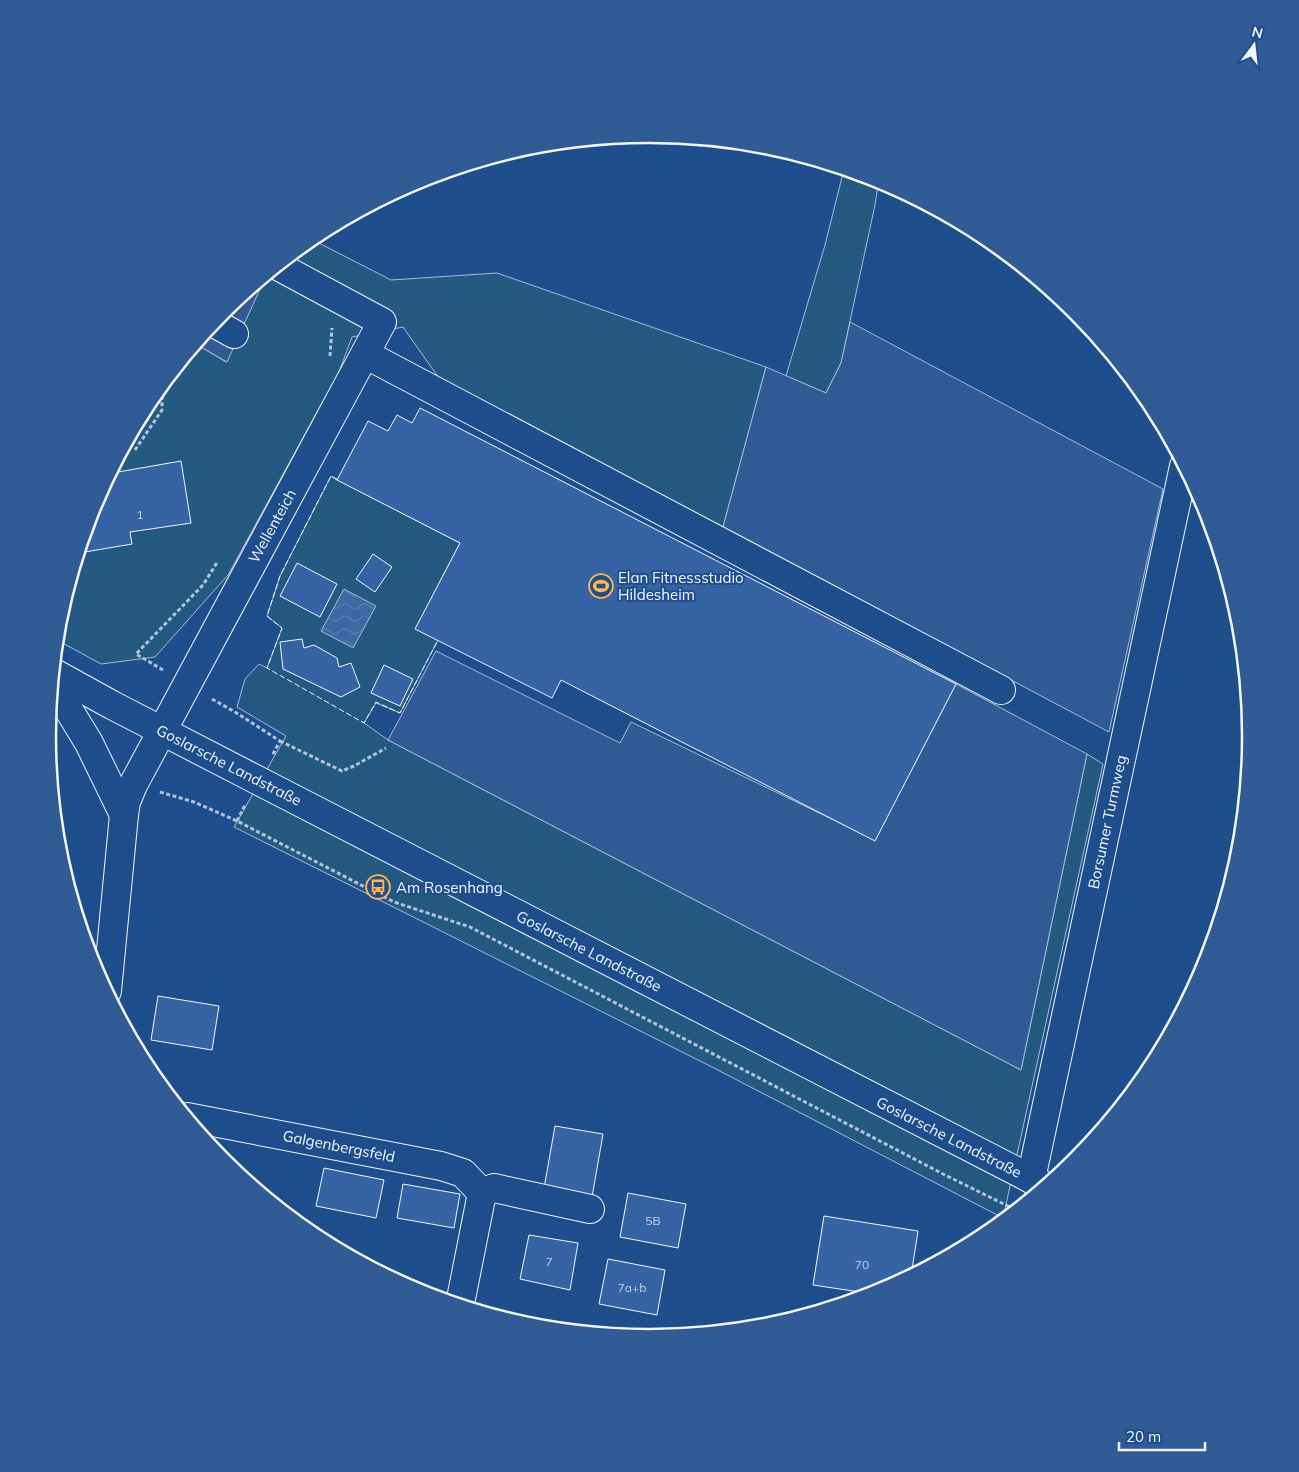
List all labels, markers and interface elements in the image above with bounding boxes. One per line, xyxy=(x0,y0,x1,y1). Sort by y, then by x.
north arrow xyxy=(1229,20,1279,70)
text: N xyxy=(1250,22,1265,43)
street label: Wellenteich xyxy=(244,486,300,566)
house number: 1 xyxy=(136,507,144,522)
place label: Elan Fitnessstudio Hildesheim xyxy=(618,568,744,604)
sports icon: Elan Fitnessstudio Hildesheim xyxy=(588,573,614,599)
street label: Goslarsche Landstraße xyxy=(153,720,305,810)
street label: Borsumer Turmweg xyxy=(1084,753,1130,891)
bus stop icon: Am Rosenhang xyxy=(365,874,391,900)
place label: Am Rosenhang xyxy=(396,878,503,897)
street label: Goslarsche Landstraße xyxy=(513,906,665,996)
street label: Goslarsche Landstraße xyxy=(873,1092,1025,1182)
street label: Galgenbergsfeld xyxy=(281,1126,397,1166)
house number: 5B xyxy=(645,1213,661,1228)
house number: 7 xyxy=(545,1254,553,1269)
house number: 70 xyxy=(855,1257,869,1272)
house number: 7a+b xyxy=(618,1280,646,1295)
scale bar xyxy=(1119,1420,1205,1452)
text: 20 m xyxy=(1126,1427,1161,1446)

